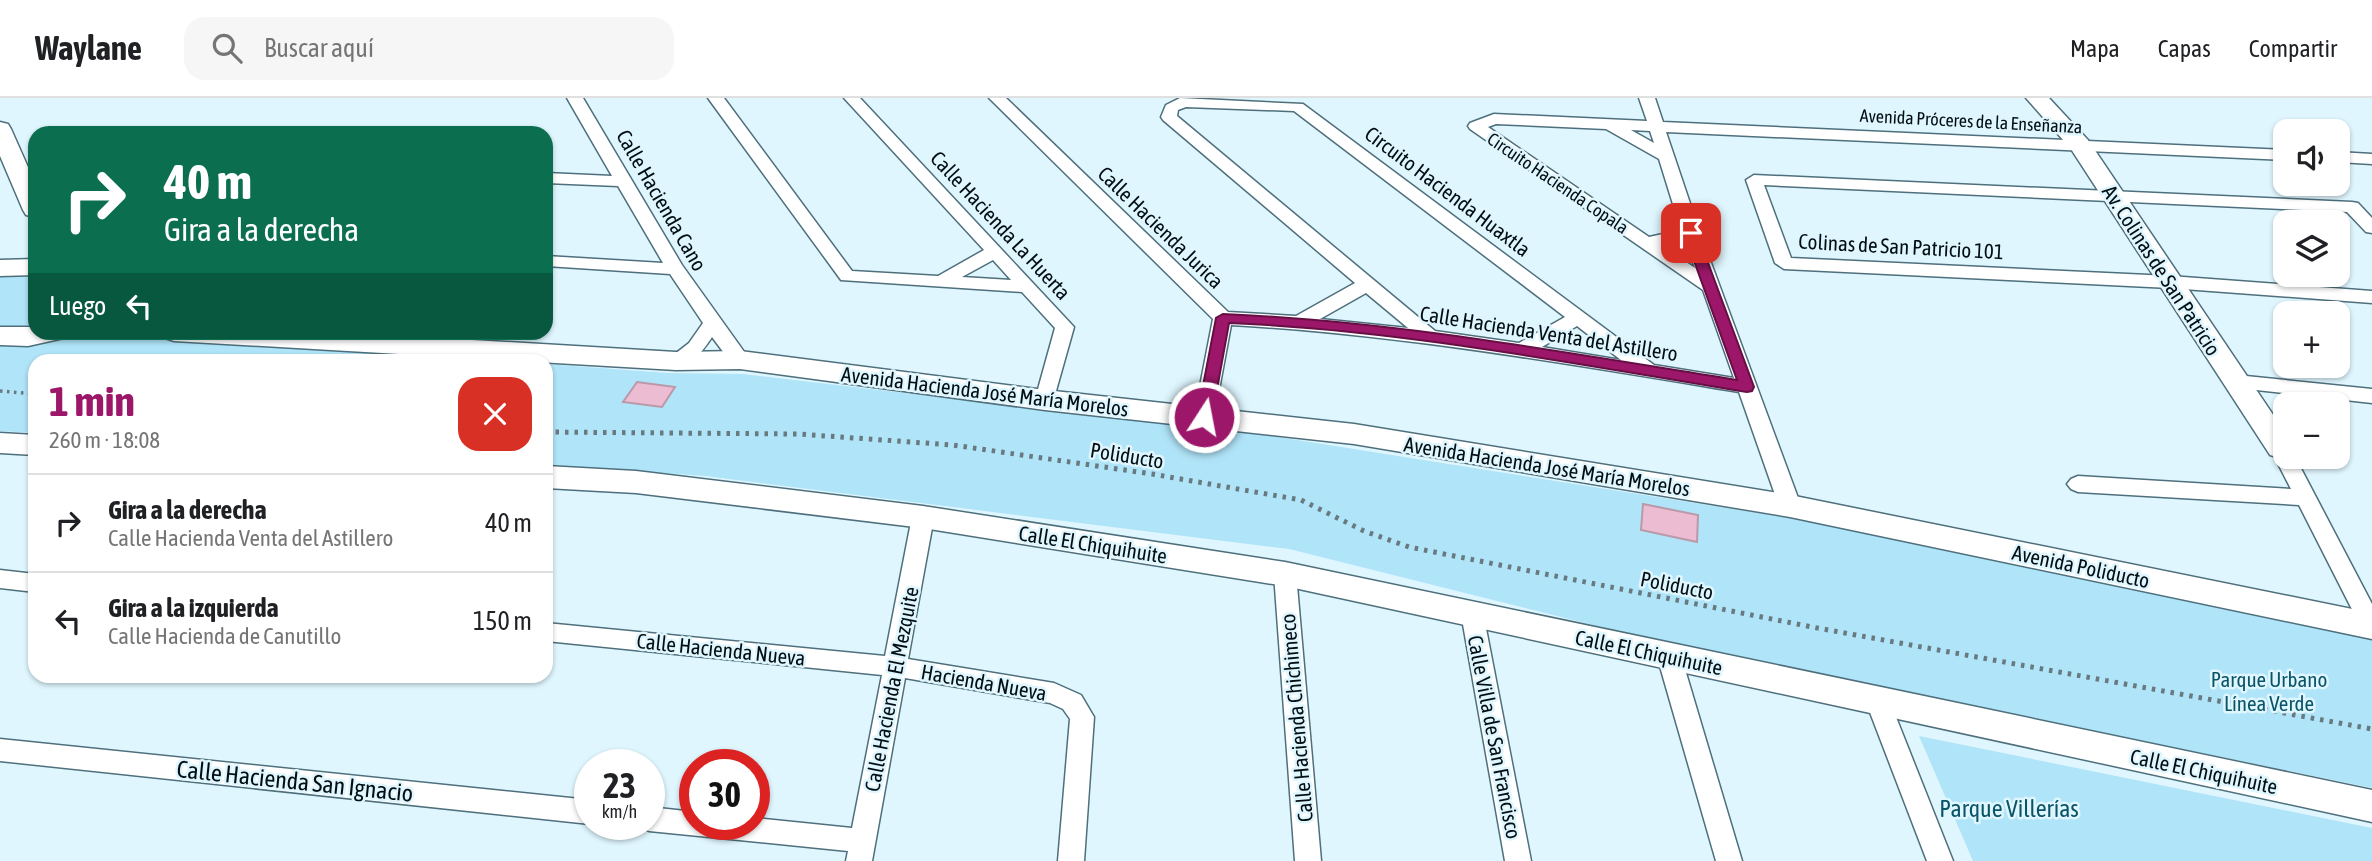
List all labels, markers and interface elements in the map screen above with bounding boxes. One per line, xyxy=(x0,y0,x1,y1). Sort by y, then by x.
search box xyxy=(184,17,674,80)
text: Waylane xyxy=(35,29,142,67)
icon: search xyxy=(208,29,246,67)
text: Buscar aquí xyxy=(264,33,374,63)
text: Mapa xyxy=(2070,35,2120,62)
text: Capas xyxy=(2158,35,2211,62)
text: Compartir xyxy=(2249,35,2337,62)
street label: Avenida Próceres de la Enseñanza xyxy=(1859,105,2083,137)
map controls xyxy=(2273,119,2350,469)
button: sound xyxy=(2273,119,2350,196)
street label: Circuito Hacienda Huaxtla xyxy=(1361,121,1535,261)
street label: Calle Hacienda Cano xyxy=(612,125,712,275)
street label: Circuito Hacienda Copala xyxy=(1484,128,1632,238)
street label: Calle Hacienda La Huerta xyxy=(926,146,1076,304)
text: 40 m xyxy=(164,153,252,209)
icon: right xyxy=(49,154,140,245)
street label: Calle Hacienda Jurica xyxy=(1093,161,1229,293)
street label: Av. Colinas de San Patricio xyxy=(2098,180,2226,360)
pin xyxy=(1661,203,1721,263)
button: layers xyxy=(2273,210,2350,287)
text: Gira a la derecha xyxy=(164,211,359,248)
icon: arrive xyxy=(1672,214,1710,252)
street label: Colinas de San Patricio 101 xyxy=(1798,229,2004,263)
icon: left xyxy=(120,287,158,325)
text: Luego xyxy=(49,291,106,321)
street label: Calle Hacienda Venta del Astillero xyxy=(1418,301,1680,365)
button: + xyxy=(2273,301,2350,378)
street label: Avenida Hacienda José María Morelos xyxy=(840,361,1130,421)
text: 1 min xyxy=(49,377,135,425)
button: close xyxy=(458,377,532,451)
position arrow xyxy=(1167,380,1241,454)
button: − xyxy=(2273,392,2350,469)
text: 260 m · 18:08 xyxy=(49,427,160,453)
street label: Avenida Hacienda José María Morelos xyxy=(1402,432,1692,500)
street label: Poliducto xyxy=(1089,437,1165,473)
text: Gira a la derecha xyxy=(108,495,267,525)
icon: right xyxy=(49,504,87,542)
text: 40 m xyxy=(485,508,532,538)
street label: Calle El Chiquihuite xyxy=(1017,520,1169,568)
text: Calle Hacienda Venta del Astillero xyxy=(108,525,393,551)
street label: Avenida Poliducto xyxy=(2010,540,2152,592)
street label: Poliducto xyxy=(1638,566,1716,604)
street label: Calle Hacienda El Mezquite xyxy=(859,585,923,793)
text: Gira a la izquierda xyxy=(108,593,279,623)
icon: left xyxy=(49,602,87,640)
text: 150 m xyxy=(473,606,532,636)
street label: Calle Hacienda Chichimeco xyxy=(1275,613,1317,823)
text: Calle Hacienda de Canutillo xyxy=(108,623,341,649)
street label: Calle El Chiquihuite xyxy=(1573,625,1725,679)
street label: Calle Hacienda Nueva xyxy=(635,628,807,670)
street label: Calle Villa de San Francisco xyxy=(1463,633,1527,841)
street label: Hacienda Nueva xyxy=(919,659,1049,705)
park label: Parque Urbano Línea Verde xyxy=(2211,667,2327,715)
street label: Calle El Chiquihuite xyxy=(2128,744,2280,798)
speed limit sign: 30 xyxy=(679,749,770,840)
street label: Calle Hacienda San Ignacio xyxy=(175,755,415,807)
text: 23 xyxy=(603,765,636,805)
park label: Parque Villerías xyxy=(1939,795,2079,822)
text: km/h xyxy=(602,801,637,822)

